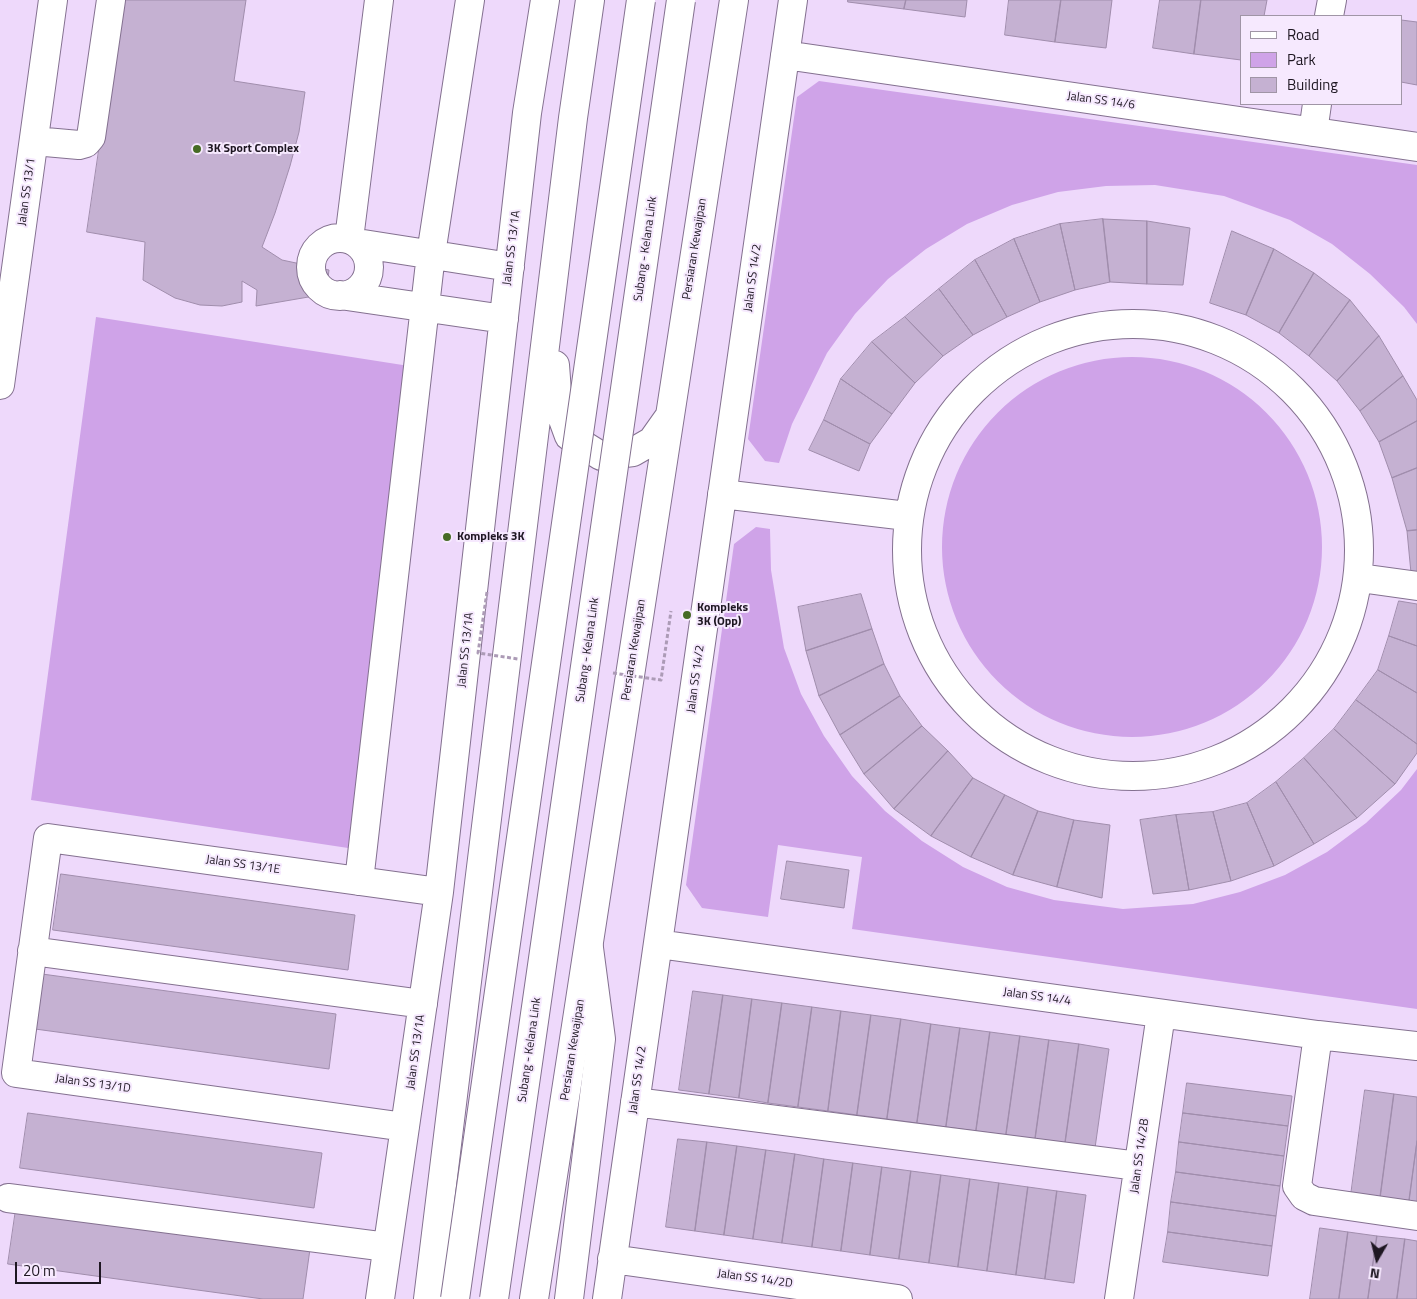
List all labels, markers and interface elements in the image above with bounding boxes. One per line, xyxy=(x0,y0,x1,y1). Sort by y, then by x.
legend xyxy=(1240,15,1402,105)
text: Road xyxy=(1287,23,1319,46)
text: Park xyxy=(1287,48,1316,71)
text: Building xyxy=(1287,73,1338,96)
street label: Jalan SS 14/6 xyxy=(1066,89,1136,113)
place label: 3K Sport Complex xyxy=(207,142,299,156)
marker: 3K Sport Complex xyxy=(191,143,203,155)
street label: Jalan SS 13/1 xyxy=(15,157,39,227)
street label: Subang - Kelana Link xyxy=(632,196,660,302)
street label: Persiaran Kewajipan xyxy=(680,197,710,301)
street label: Jalan SS 13/1A xyxy=(500,210,524,286)
street label: Jalan SS 14/2 xyxy=(741,243,765,313)
place label: Kompleks 3K xyxy=(457,530,525,544)
marker: Kompleks 3K xyxy=(441,531,453,543)
street label: Subang - Kelana Link xyxy=(574,597,602,703)
street label: Persiaran Kewajipan xyxy=(619,598,649,702)
place label: Kompleks 3K (Opp) xyxy=(697,601,748,629)
marker: Kompleks 3K (Opp) xyxy=(681,609,693,621)
street label: Jalan SS 13/1A xyxy=(455,612,477,688)
street label: Jalan SS 14/2 xyxy=(684,644,708,714)
street label: Jalan SS 13/1E xyxy=(205,853,281,877)
street label: Jalan SS 14/4 xyxy=(1002,985,1072,1009)
street label: Subang - Kelana Link xyxy=(516,997,544,1103)
street label: Persiaran Kewajipan xyxy=(558,998,588,1102)
street label: Jalan SS 13/1A xyxy=(404,1014,428,1090)
street label: Jalan SS 14/2 xyxy=(626,1045,650,1115)
street label: Jalan SS 13/1D xyxy=(54,1072,132,1096)
street label: Jalan SS 14/2B xyxy=(1128,1118,1152,1194)
north arrow xyxy=(1352,1234,1402,1284)
scale bar xyxy=(18,1252,104,1284)
text: 20 m xyxy=(23,1259,56,1282)
text: N xyxy=(1369,1263,1381,1285)
street label: Jalan SS 14/2D xyxy=(716,1267,794,1291)

